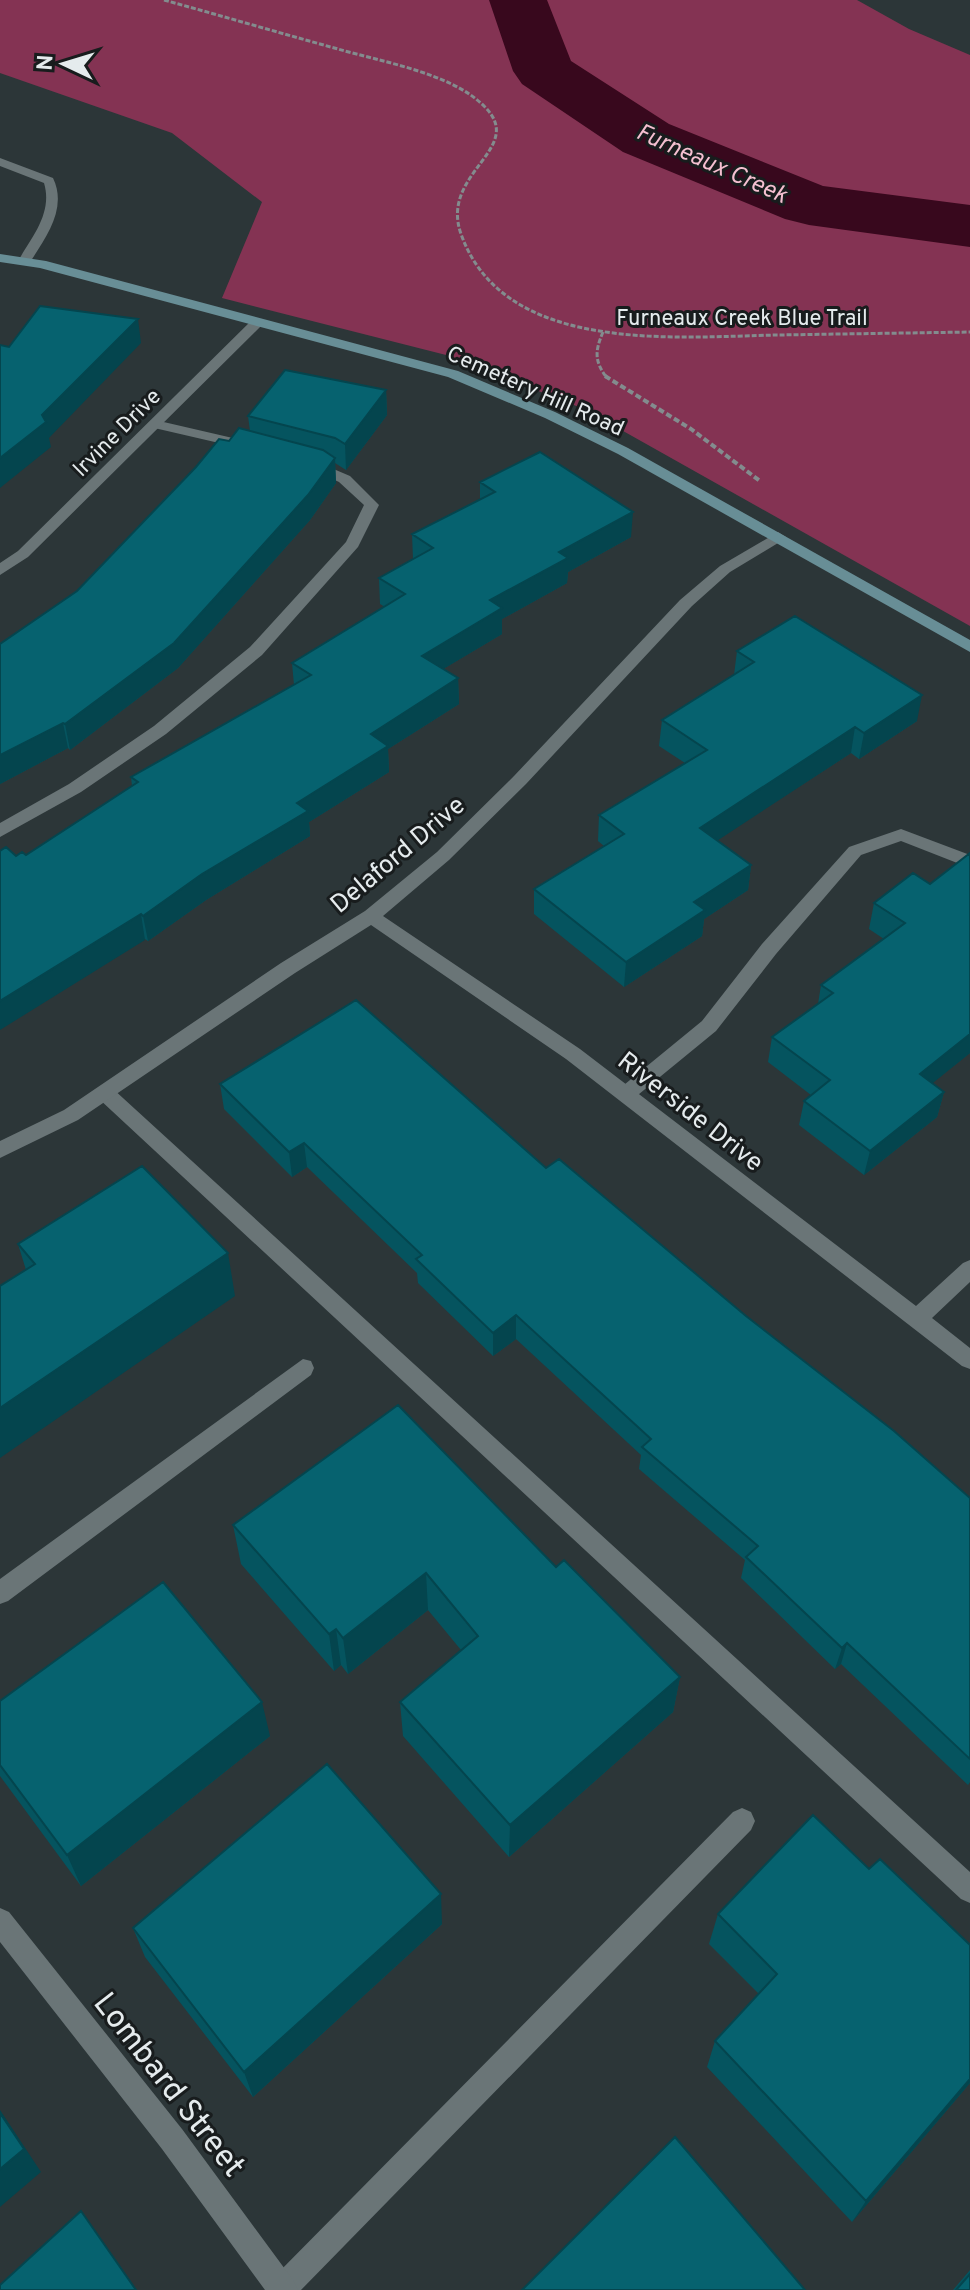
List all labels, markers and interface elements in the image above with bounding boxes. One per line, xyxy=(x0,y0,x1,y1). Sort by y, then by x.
north arrow xyxy=(24,24,104,104)
text: N xyxy=(33,54,61,72)
water label: Furneaux Creek xyxy=(631,118,792,212)
street label: Furneaux Creek Blue Trail xyxy=(616,306,868,333)
street label: Cemetery Hill Road xyxy=(442,341,628,444)
street label: Irvine Drive xyxy=(68,384,167,483)
street label: Delaford Drive xyxy=(324,790,473,922)
street label: Riverside Drive xyxy=(610,1046,769,1180)
street label: Lombard Street xyxy=(83,1985,252,2186)

